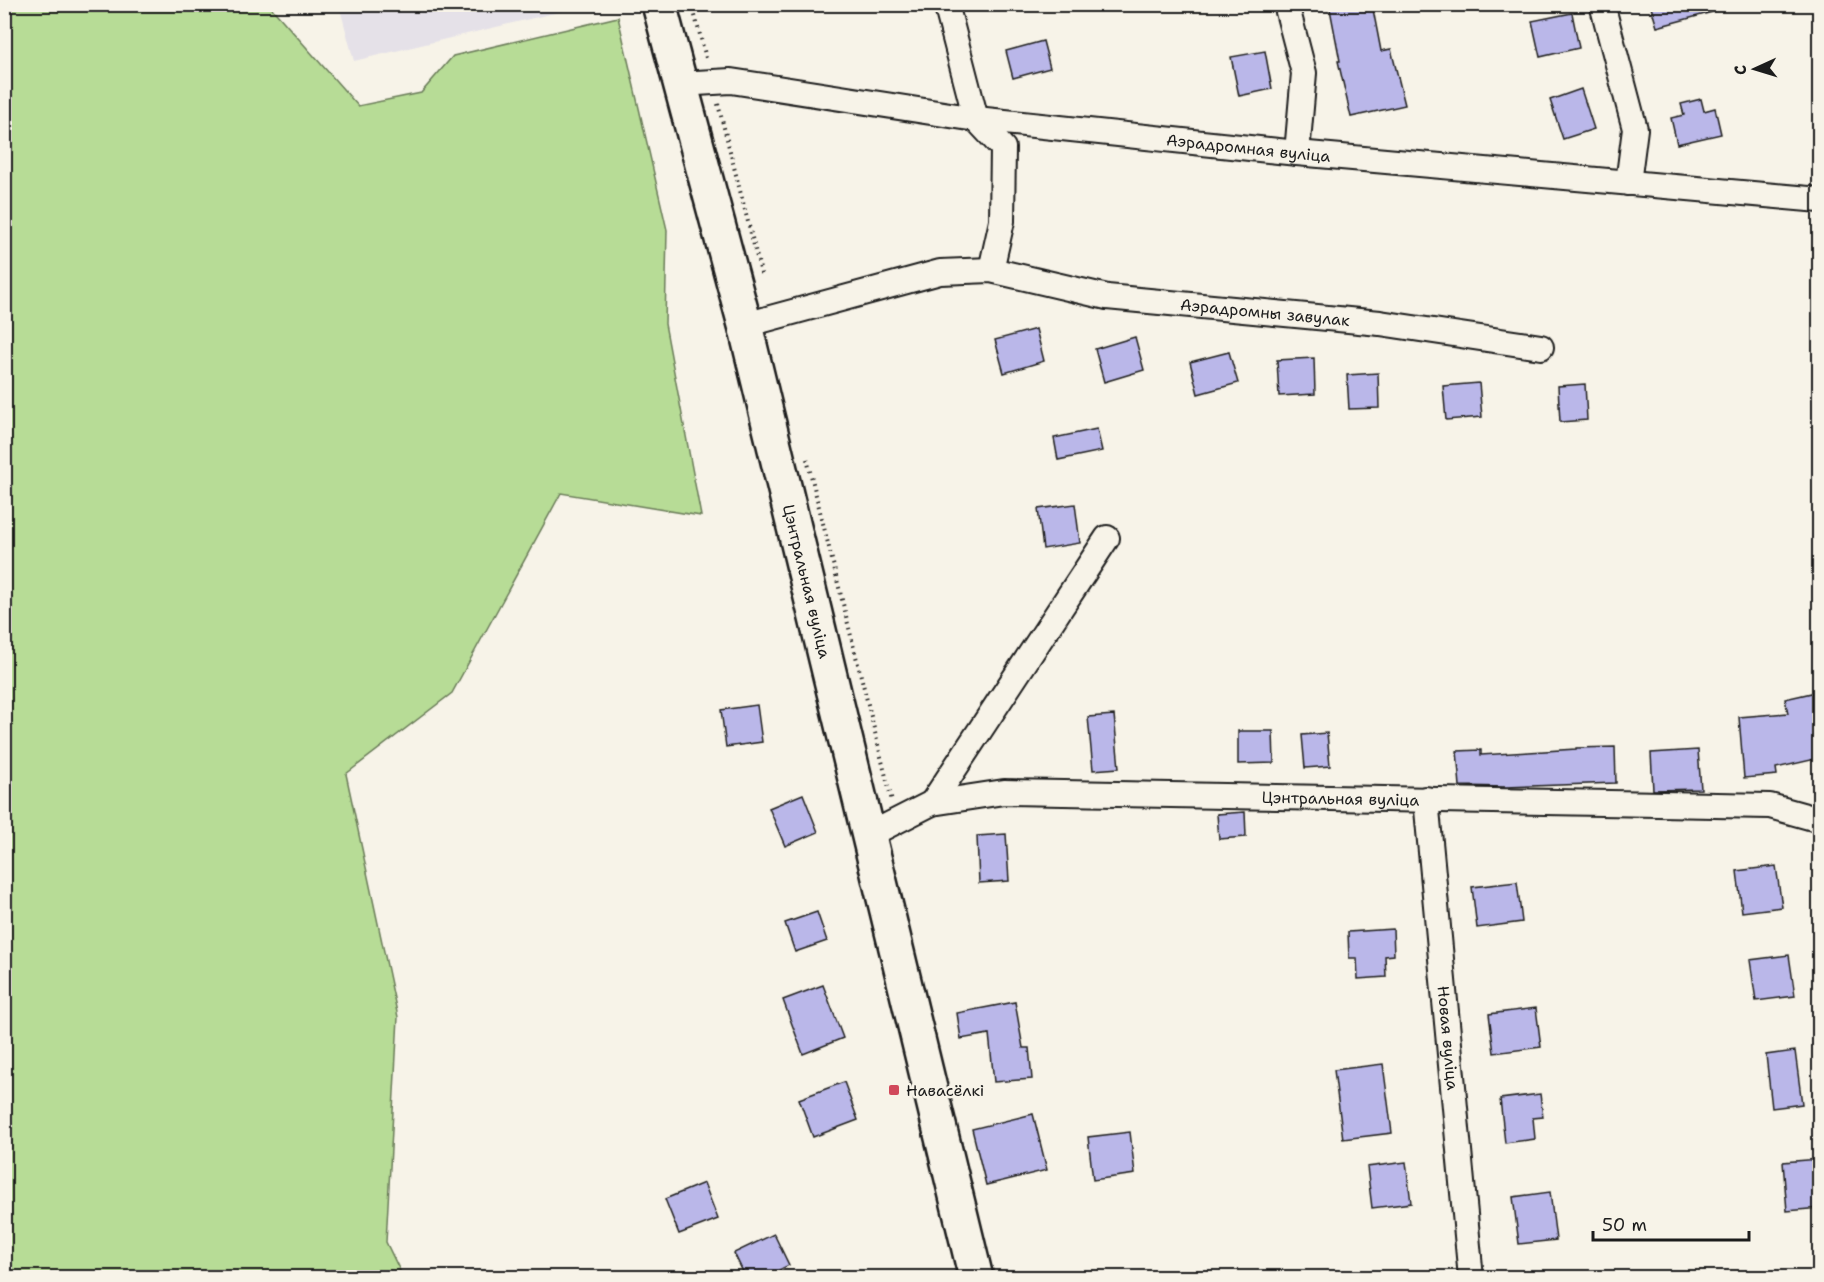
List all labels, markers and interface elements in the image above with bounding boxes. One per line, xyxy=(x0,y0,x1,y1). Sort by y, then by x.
north arrow xyxy=(1725,39,1785,99)
text: С xyxy=(1730,64,1751,76)
street label: Аэрадромная вуліца xyxy=(1165,129,1331,167)
street label: Аэрадромны завулак xyxy=(1179,294,1351,331)
street label: Цэнтральная вуліца xyxy=(778,502,835,661)
street label: Цэнтральная вуліца xyxy=(1261,787,1420,811)
street label: Новая вуліца xyxy=(1433,985,1463,1091)
place label: Навасёлкі xyxy=(906,1080,984,1101)
marker: Навасёлкі xyxy=(887,1083,901,1097)
scale bar xyxy=(1593,1204,1749,1242)
text: 50 m xyxy=(1602,1213,1647,1237)

